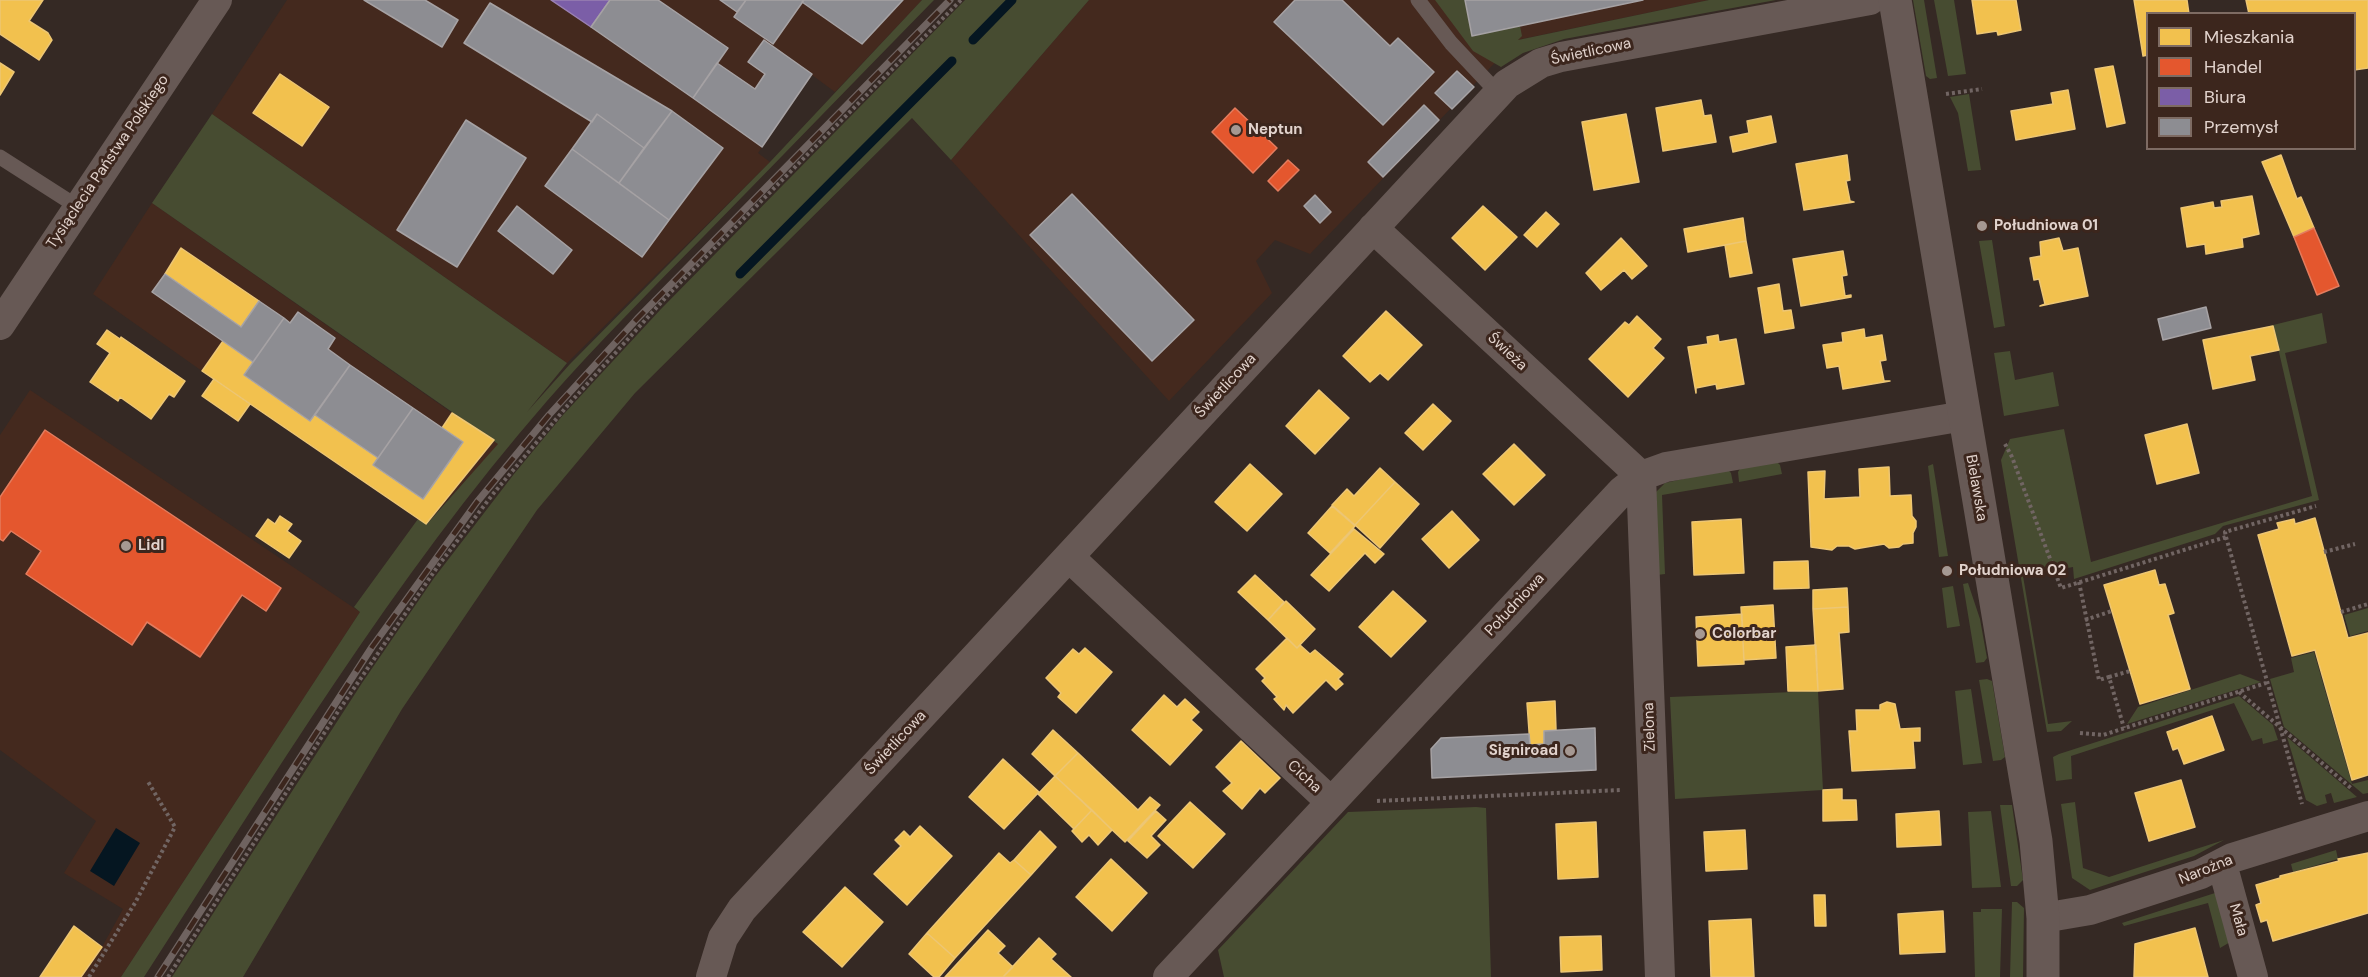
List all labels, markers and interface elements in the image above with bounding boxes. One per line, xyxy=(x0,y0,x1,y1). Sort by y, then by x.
legend xyxy=(2146,12,2356,150)
text: Mieszkania xyxy=(2204,25,2294,49)
street label: Świetlicowa xyxy=(1549,35,1633,69)
text: Handel xyxy=(2204,55,2262,79)
street label: Tysiąclecia Państwa Polskiego xyxy=(43,72,173,252)
text: Biura xyxy=(2204,85,2246,109)
text: Przemysł xyxy=(2204,115,2278,139)
place label: Neptun xyxy=(1248,121,1302,139)
marker: Neptun xyxy=(1229,123,1243,137)
place label: Południowa 01 xyxy=(1994,217,2098,235)
marker: Południowa 01 xyxy=(1975,219,1989,233)
street label: Świeża xyxy=(1484,329,1530,375)
street label: Świetlicowa xyxy=(1192,350,1260,422)
street label: Bielawska xyxy=(1961,453,1991,523)
place label: Lidl xyxy=(138,537,164,555)
marker: Lidl xyxy=(119,539,133,553)
place label: Południowa 02 xyxy=(1959,562,2066,580)
marker: Południowa 02 xyxy=(1940,564,1954,578)
street label: Południowa xyxy=(1481,570,1549,640)
place label: Colorbar xyxy=(1712,625,1776,643)
marker: Colorbar xyxy=(1693,627,1707,641)
street label: Zielona xyxy=(1640,702,1660,752)
street label: Świetlicowa xyxy=(862,707,930,779)
place label: Signiroad xyxy=(1489,742,1558,760)
marker: Signiroad xyxy=(1563,744,1577,758)
street label: Cicha xyxy=(1283,757,1325,797)
street label: Narożna xyxy=(2177,851,2235,889)
street label: Mała xyxy=(2225,902,2251,938)

